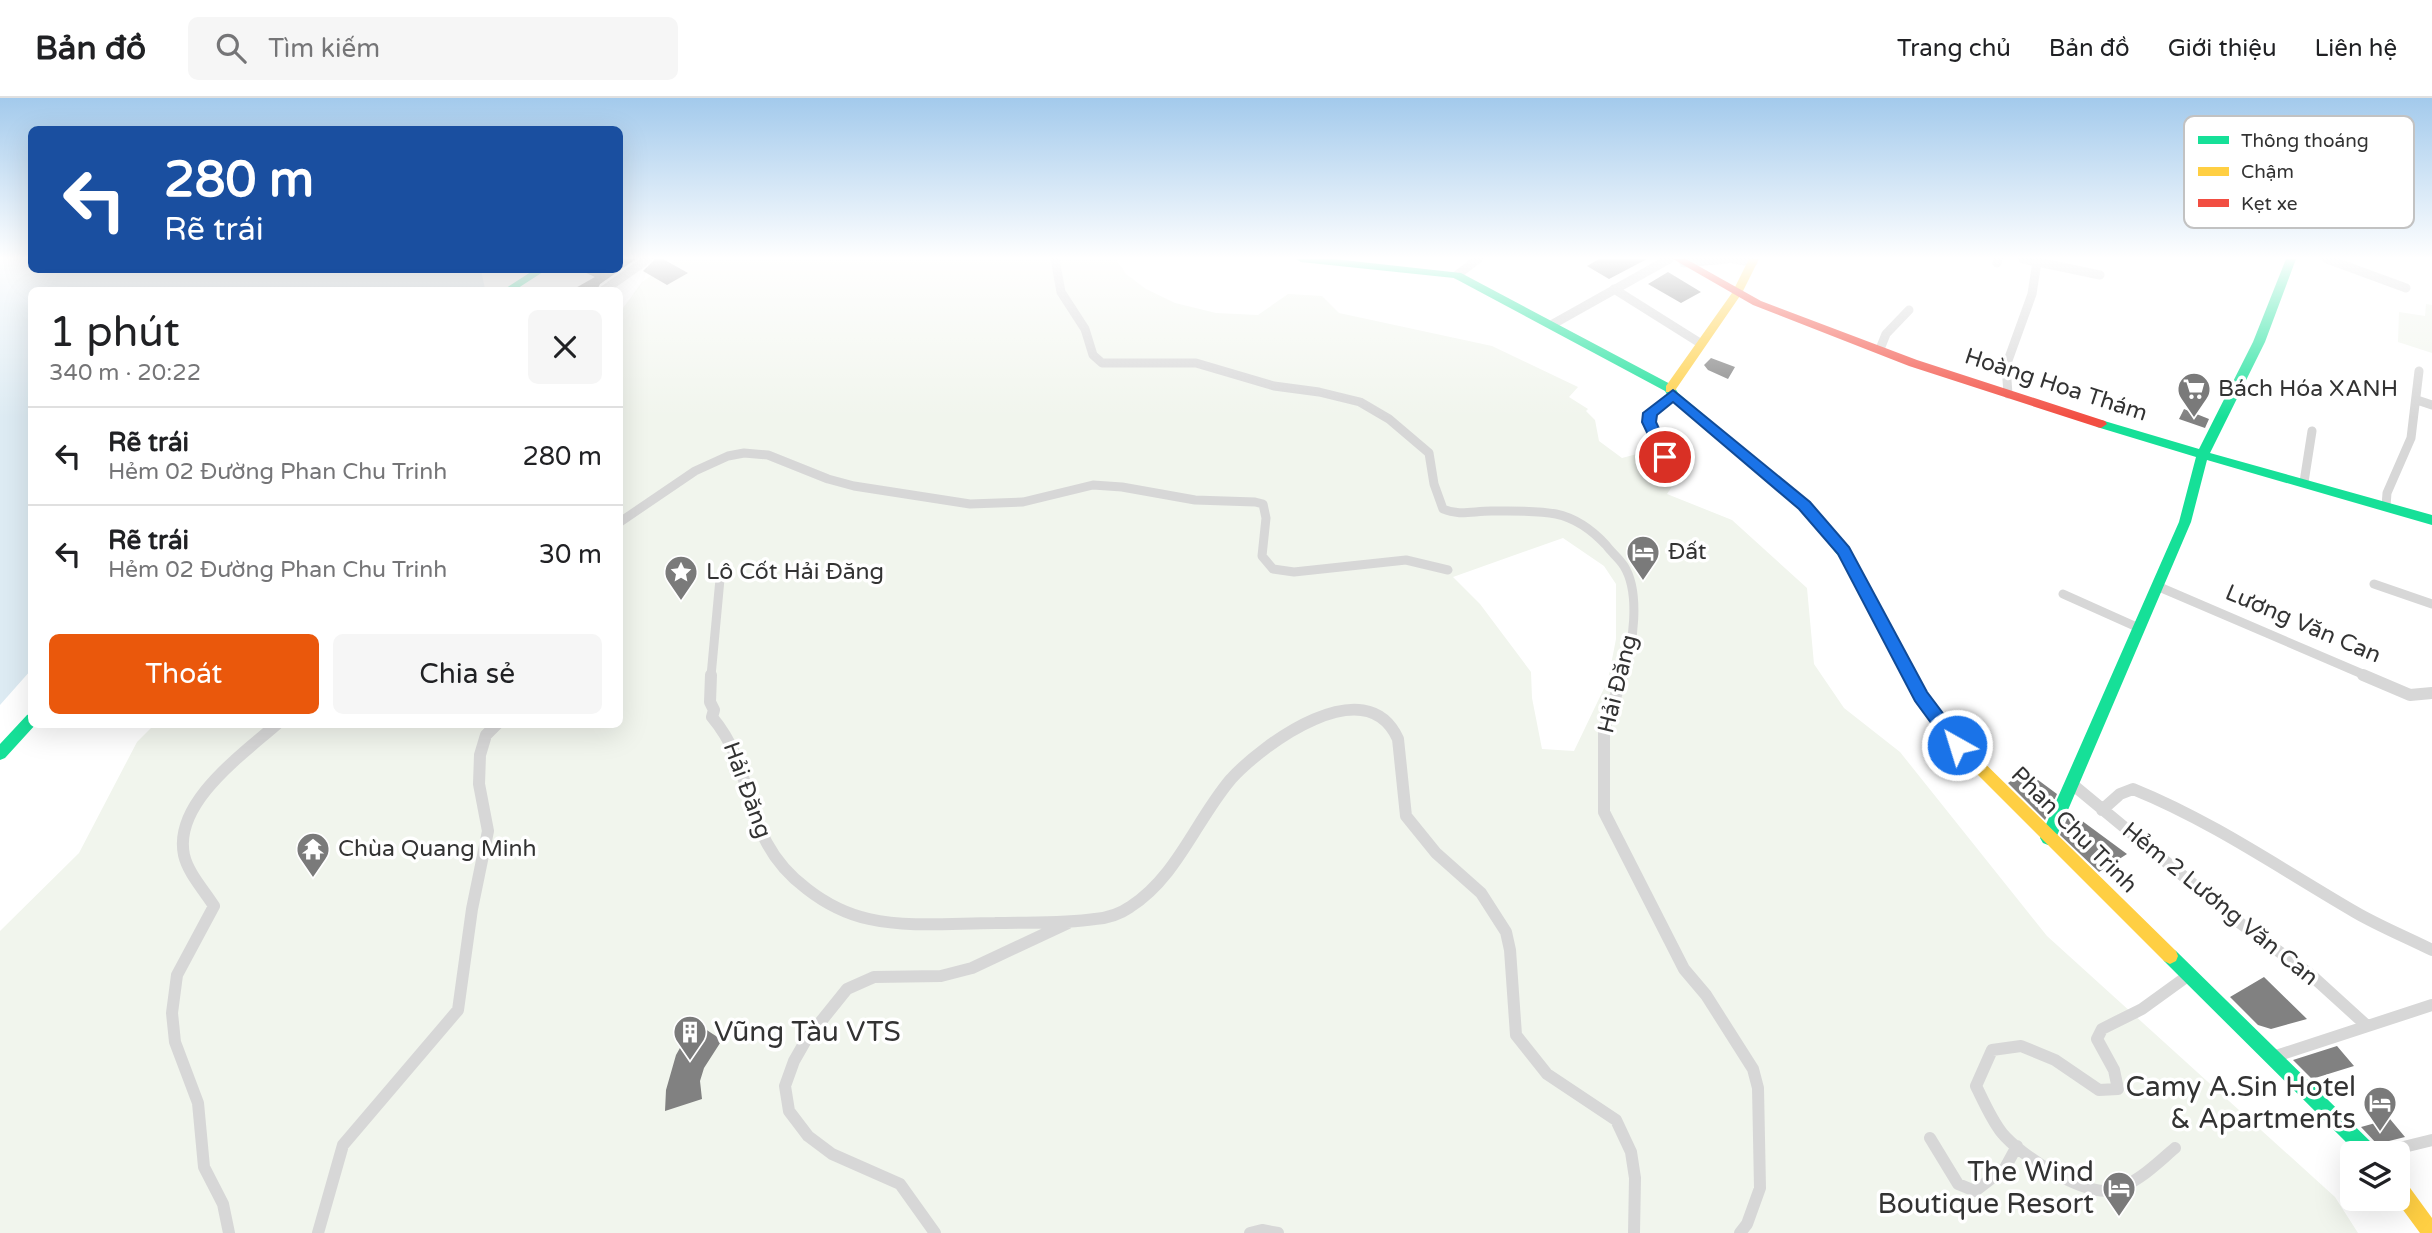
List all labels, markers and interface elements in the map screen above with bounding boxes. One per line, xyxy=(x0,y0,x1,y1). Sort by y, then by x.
search box xyxy=(188,17,678,80)
text: Bản đồ xyxy=(35,29,146,68)
icon: search xyxy=(212,29,250,67)
text: Tìm kiếm xyxy=(268,33,380,64)
text: Trang chủ xyxy=(1897,34,2011,63)
text: Bản đồ xyxy=(2049,34,2130,63)
text: Giới thiệu xyxy=(2168,34,2277,63)
text: Liên hệ xyxy=(2315,34,2397,63)
legend xyxy=(2184,116,2414,228)
text: Thông thoáng xyxy=(2241,130,2369,152)
text: 280 m xyxy=(164,151,314,210)
icon: left xyxy=(49,154,140,245)
text: Chậm xyxy=(2241,161,2294,183)
text: Kẹt xe xyxy=(2241,193,2297,215)
text: Rẽ trái xyxy=(164,211,264,249)
text: 1 phút xyxy=(49,307,180,358)
button: close xyxy=(528,310,602,384)
street label: Hoàng Hoa Thám xyxy=(1961,342,2151,428)
text: 340 m · 20:22 xyxy=(49,359,201,387)
supermarket icon: Bách Hóa XANH xyxy=(2175,370,2213,419)
place label: Bách Hóa XANH xyxy=(2218,375,2398,403)
text: Rẽ trái xyxy=(108,427,189,458)
pin xyxy=(1635,427,1695,487)
icon: left xyxy=(49,437,87,475)
icon: arrive xyxy=(1646,438,1684,476)
text: 280 m xyxy=(522,441,602,472)
text: Hẻm 02 Đường Phan Chu Trinh xyxy=(108,458,447,486)
text: Rẽ trái xyxy=(108,525,189,556)
hotel icon: Đất xyxy=(1624,533,1662,582)
icon: left xyxy=(49,535,87,573)
place label: Đất xyxy=(1668,538,1707,566)
text: 30 m xyxy=(539,539,602,570)
place icon: Lô Cốt Hải Đăng xyxy=(662,553,700,602)
text: Hẻm 02 Đường Phan Chu Trinh xyxy=(108,556,447,584)
place label: Lô Cốt Hải Đăng xyxy=(706,558,884,586)
street label: Lương Văn Can xyxy=(2221,579,2385,669)
street label: Hải Đăng xyxy=(1592,632,1644,736)
button: Thoát xyxy=(49,634,319,714)
button: Chia sẻ xyxy=(333,634,602,714)
position arrow xyxy=(1920,708,1994,782)
street label: Hải Đăng xyxy=(717,738,777,842)
street label: Phan Chu Trinh xyxy=(2005,761,2143,899)
street label: Hẻm 2 Lương Văn Can xyxy=(2116,816,2324,992)
temple icon: Chùa Quang Minh xyxy=(294,830,332,879)
place label: Chùa Quang Minh xyxy=(338,835,536,863)
building icon: Vũng Tàu VTS xyxy=(671,1013,709,1062)
place label: Vũng Tàu VTS xyxy=(714,1015,901,1049)
place label: Camy A.Sin Hotel & Apartments xyxy=(2126,1070,2356,1136)
hotel icon: Camy A.Sin Hotel & Apartments xyxy=(2361,1084,2399,1133)
map controls xyxy=(2340,1141,2410,1211)
button: layers xyxy=(2340,1141,2410,1211)
place label: The Wind Boutique Resort xyxy=(1877,1155,2094,1221)
hotel icon: The Wind Boutique Resort xyxy=(2100,1169,2138,1218)

